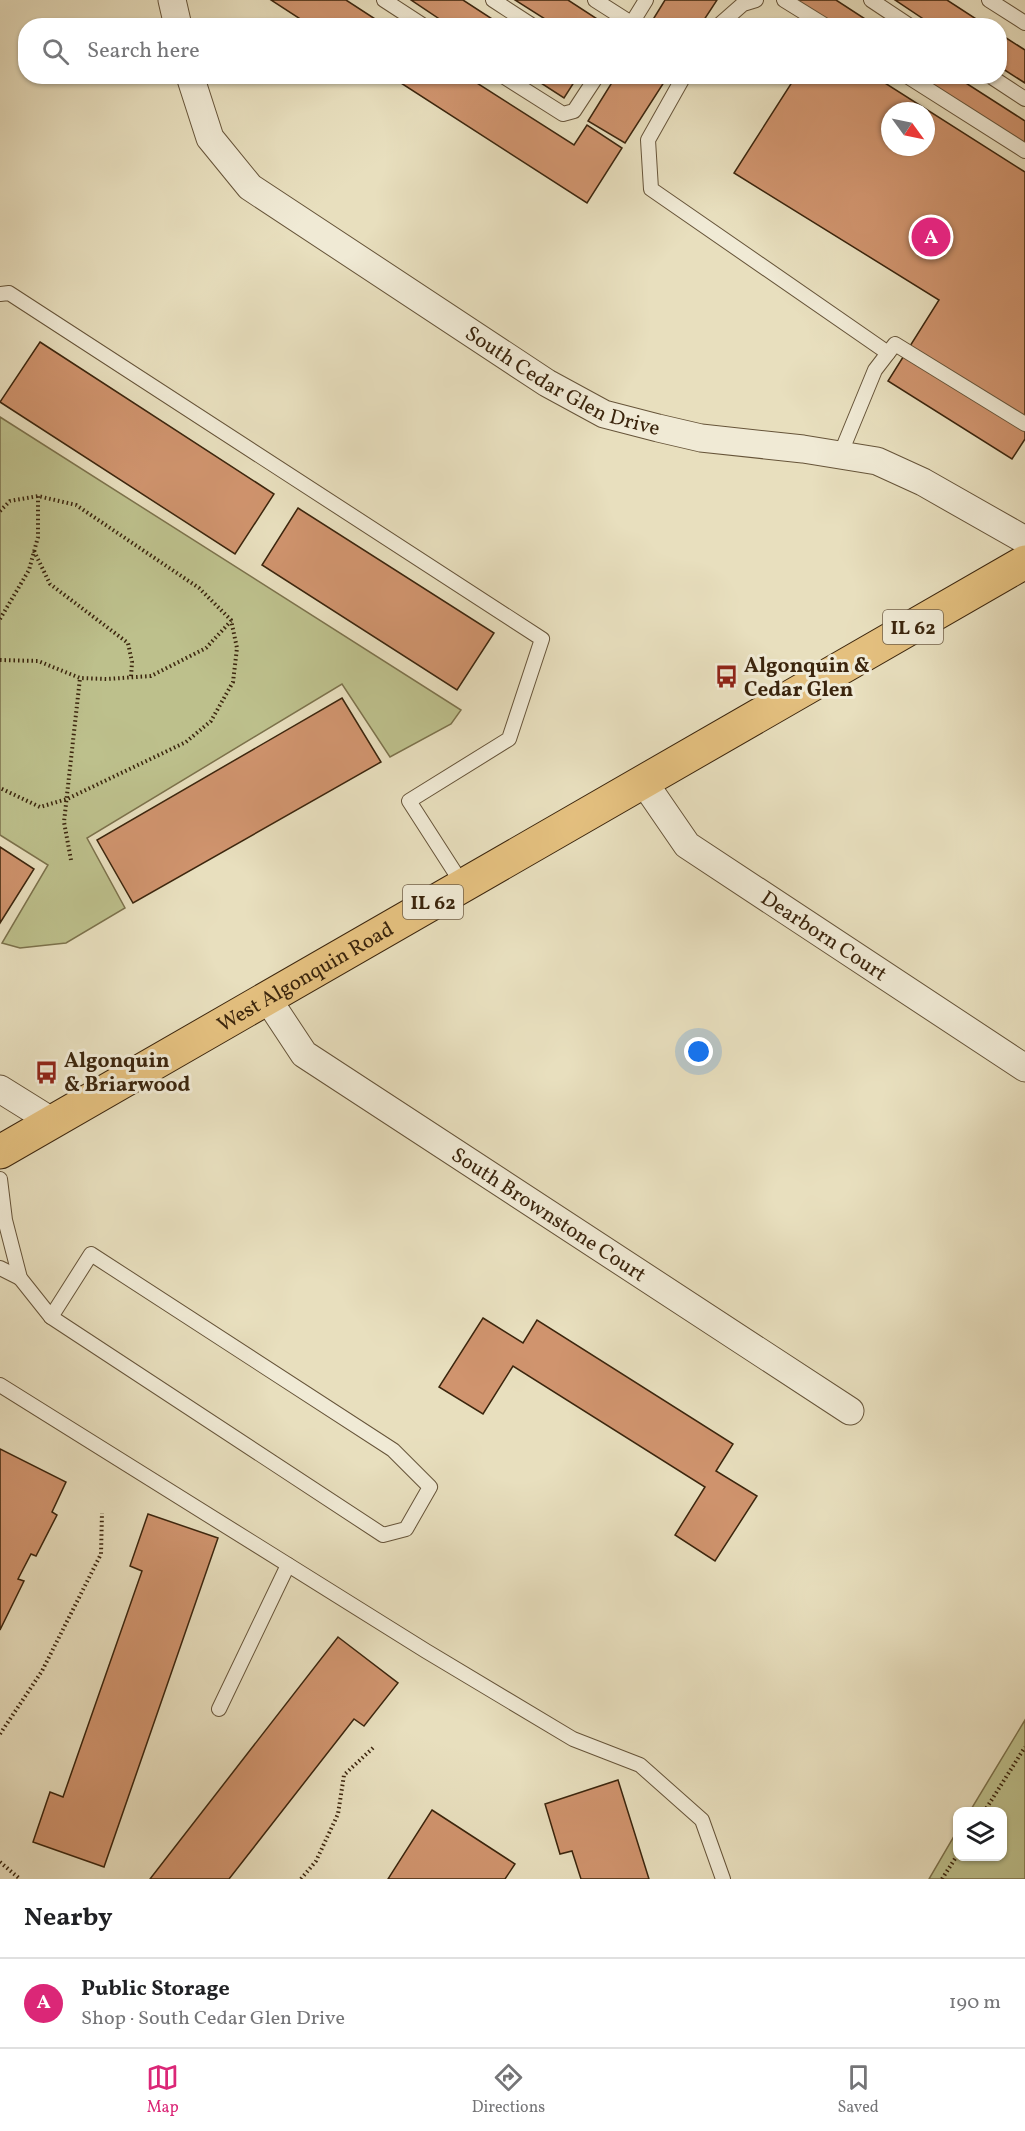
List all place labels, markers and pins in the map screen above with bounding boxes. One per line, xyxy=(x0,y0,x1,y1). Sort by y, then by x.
pin: A xyxy=(912,214,950,260)
place label: Algonquin & Cedar Glen xyxy=(744,652,870,705)
bus stop icon: Algonquin & Cedar Glen xyxy=(713,664,739,690)
place label: Algonquin & Briarwood xyxy=(64,1047,191,1100)
bus stop icon: Algonquin & Briarwood xyxy=(33,1059,59,1085)

